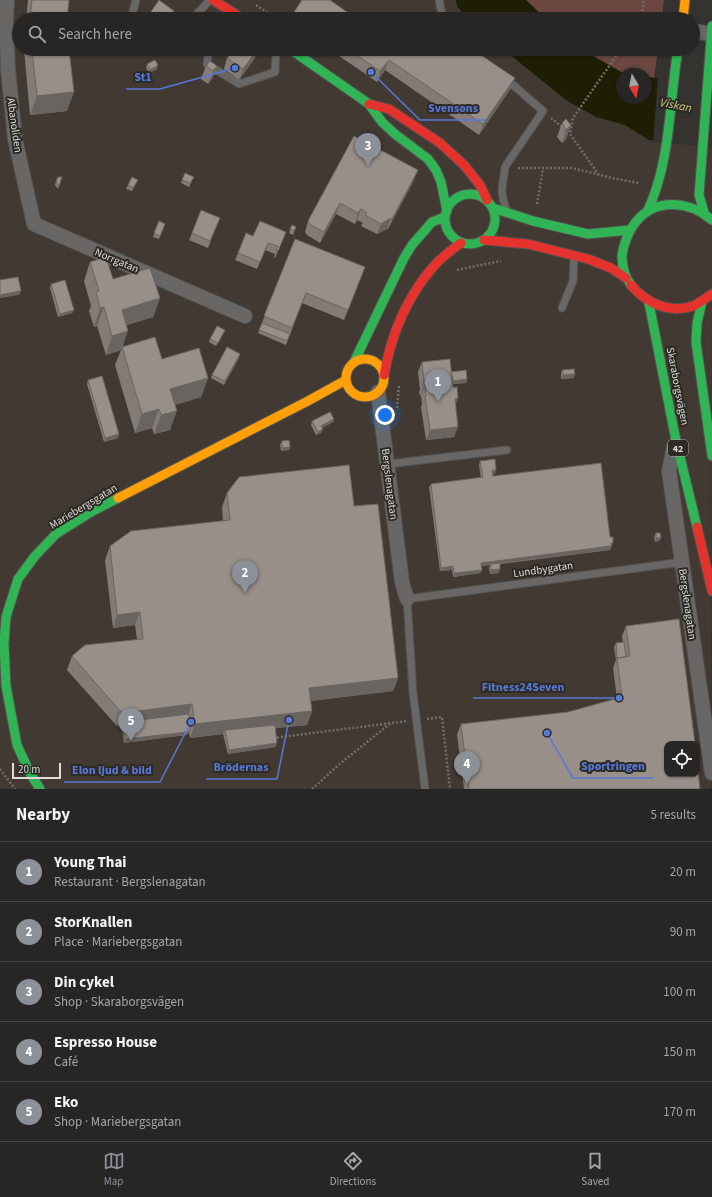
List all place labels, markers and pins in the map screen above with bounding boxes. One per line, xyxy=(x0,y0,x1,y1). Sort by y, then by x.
callout: St1 xyxy=(126,65,160,89)
callout: Svensons xyxy=(420,96,486,120)
pin: 3 xyxy=(355,133,381,166)
pin: 1 xyxy=(425,369,451,402)
pin: 2 xyxy=(232,560,258,593)
callout: Fitness24Seven xyxy=(473,674,572,698)
pin: 5 xyxy=(118,708,144,741)
pin: 4 xyxy=(454,751,480,784)
callout: Sportringen xyxy=(573,754,653,778)
callout: Brödernas xyxy=(206,755,277,779)
callout: Elon ljud & bild xyxy=(64,758,160,782)

